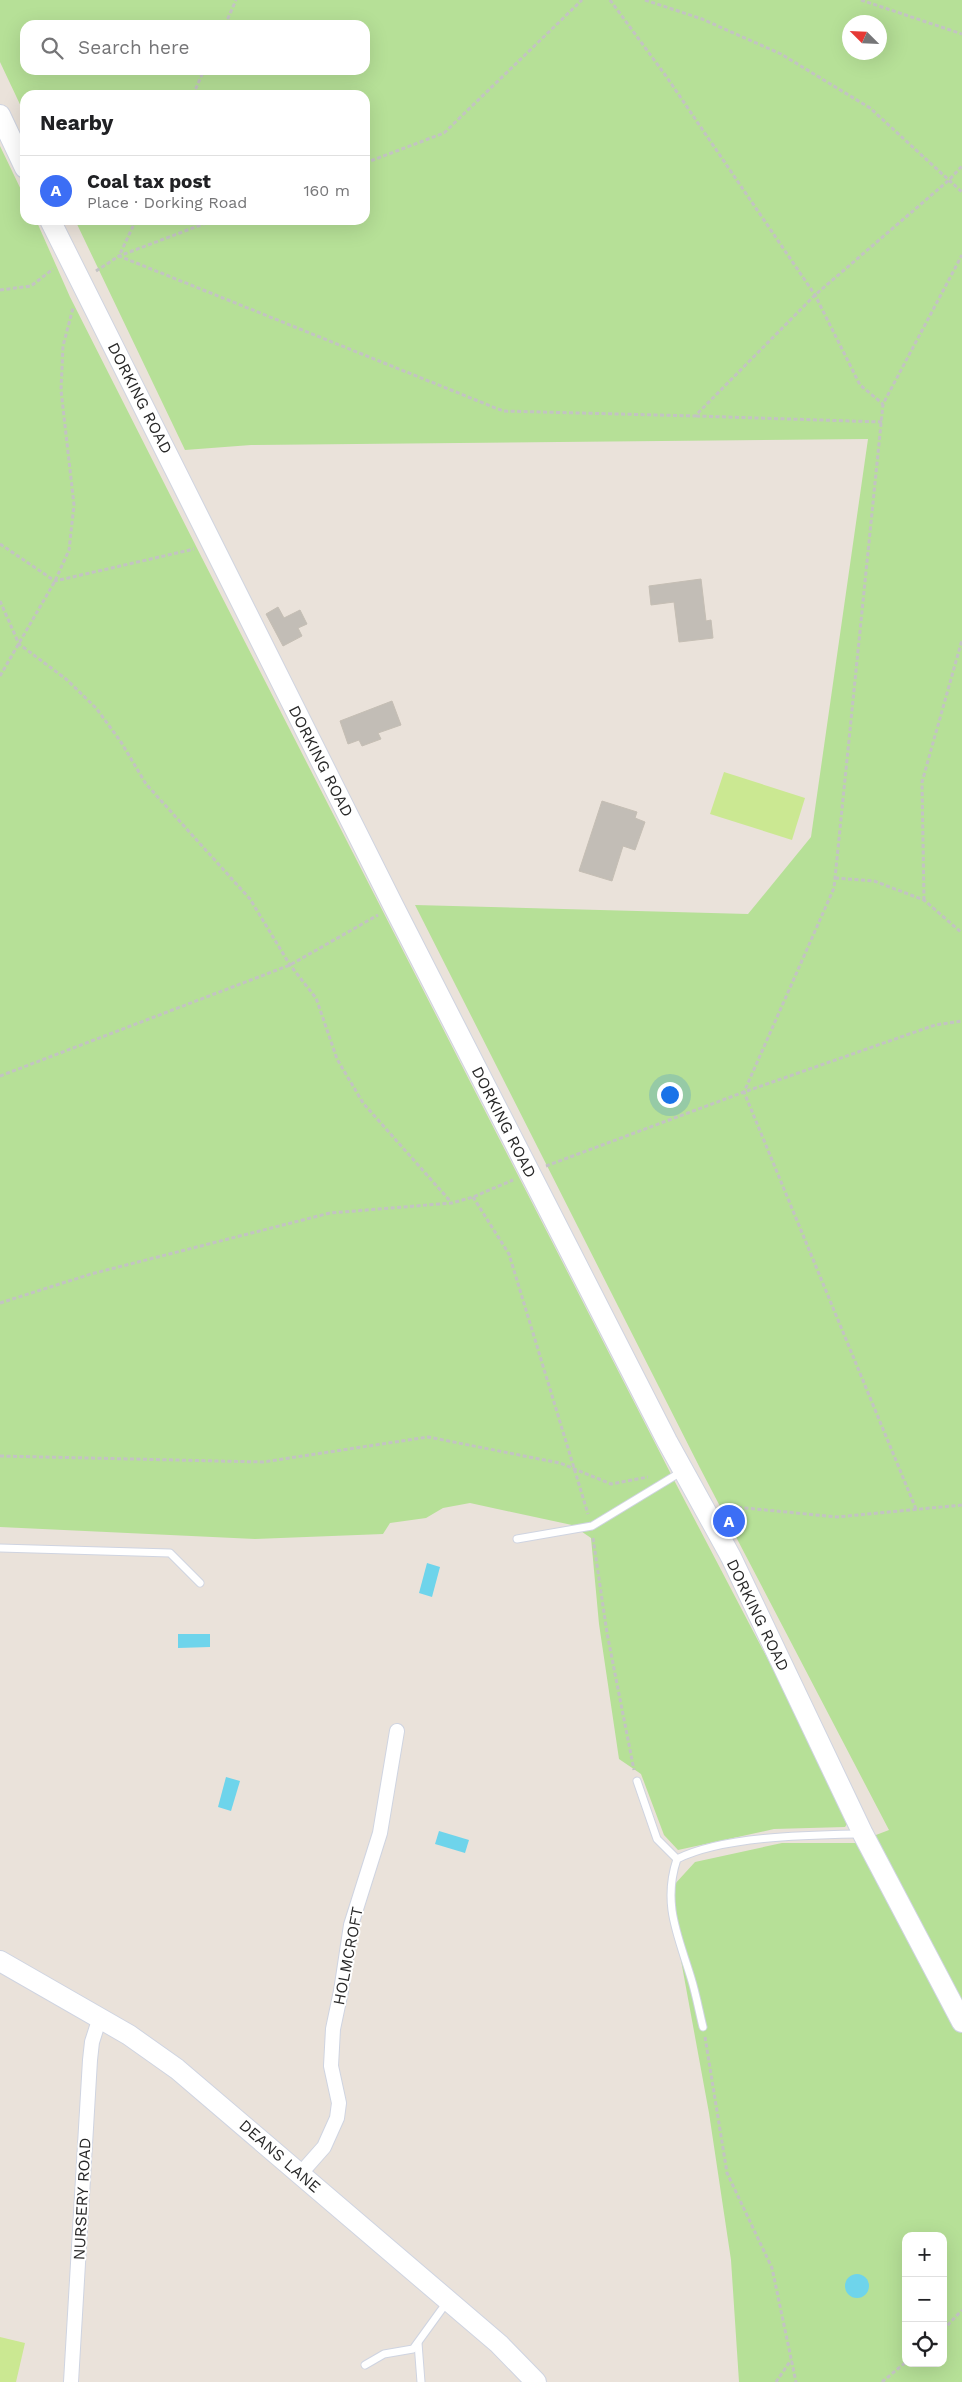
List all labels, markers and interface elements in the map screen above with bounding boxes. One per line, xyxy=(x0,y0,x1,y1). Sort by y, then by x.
north arrow xyxy=(842,15,887,60)
search box xyxy=(20,20,370,75)
icon: search xyxy=(38,34,66,62)
text: Search here xyxy=(78,36,189,59)
text: Nearby xyxy=(40,110,113,135)
text: Coal tax post xyxy=(87,170,211,193)
text: A xyxy=(51,181,61,200)
text: 160 m xyxy=(303,181,350,200)
text: Place · Dorking Road xyxy=(87,193,247,212)
street label: DORKING ROAD xyxy=(104,339,176,457)
street label: DORKING ROAD xyxy=(285,702,357,820)
street label: DORKING ROAD xyxy=(468,1063,540,1181)
your location xyxy=(657,1082,683,1108)
pin: A xyxy=(713,1502,745,1540)
street label: DORKING ROAD xyxy=(723,1556,793,1674)
street label: HOLMCROFT xyxy=(329,1905,367,2007)
street label: DEANS LANE xyxy=(235,2115,325,2197)
street label: NURSERY ROAD xyxy=(69,2137,95,2261)
map controls xyxy=(902,2232,947,2367)
button: + xyxy=(902,2232,947,2277)
button: − xyxy=(902,2277,947,2322)
button: locate xyxy=(902,2322,947,2367)

